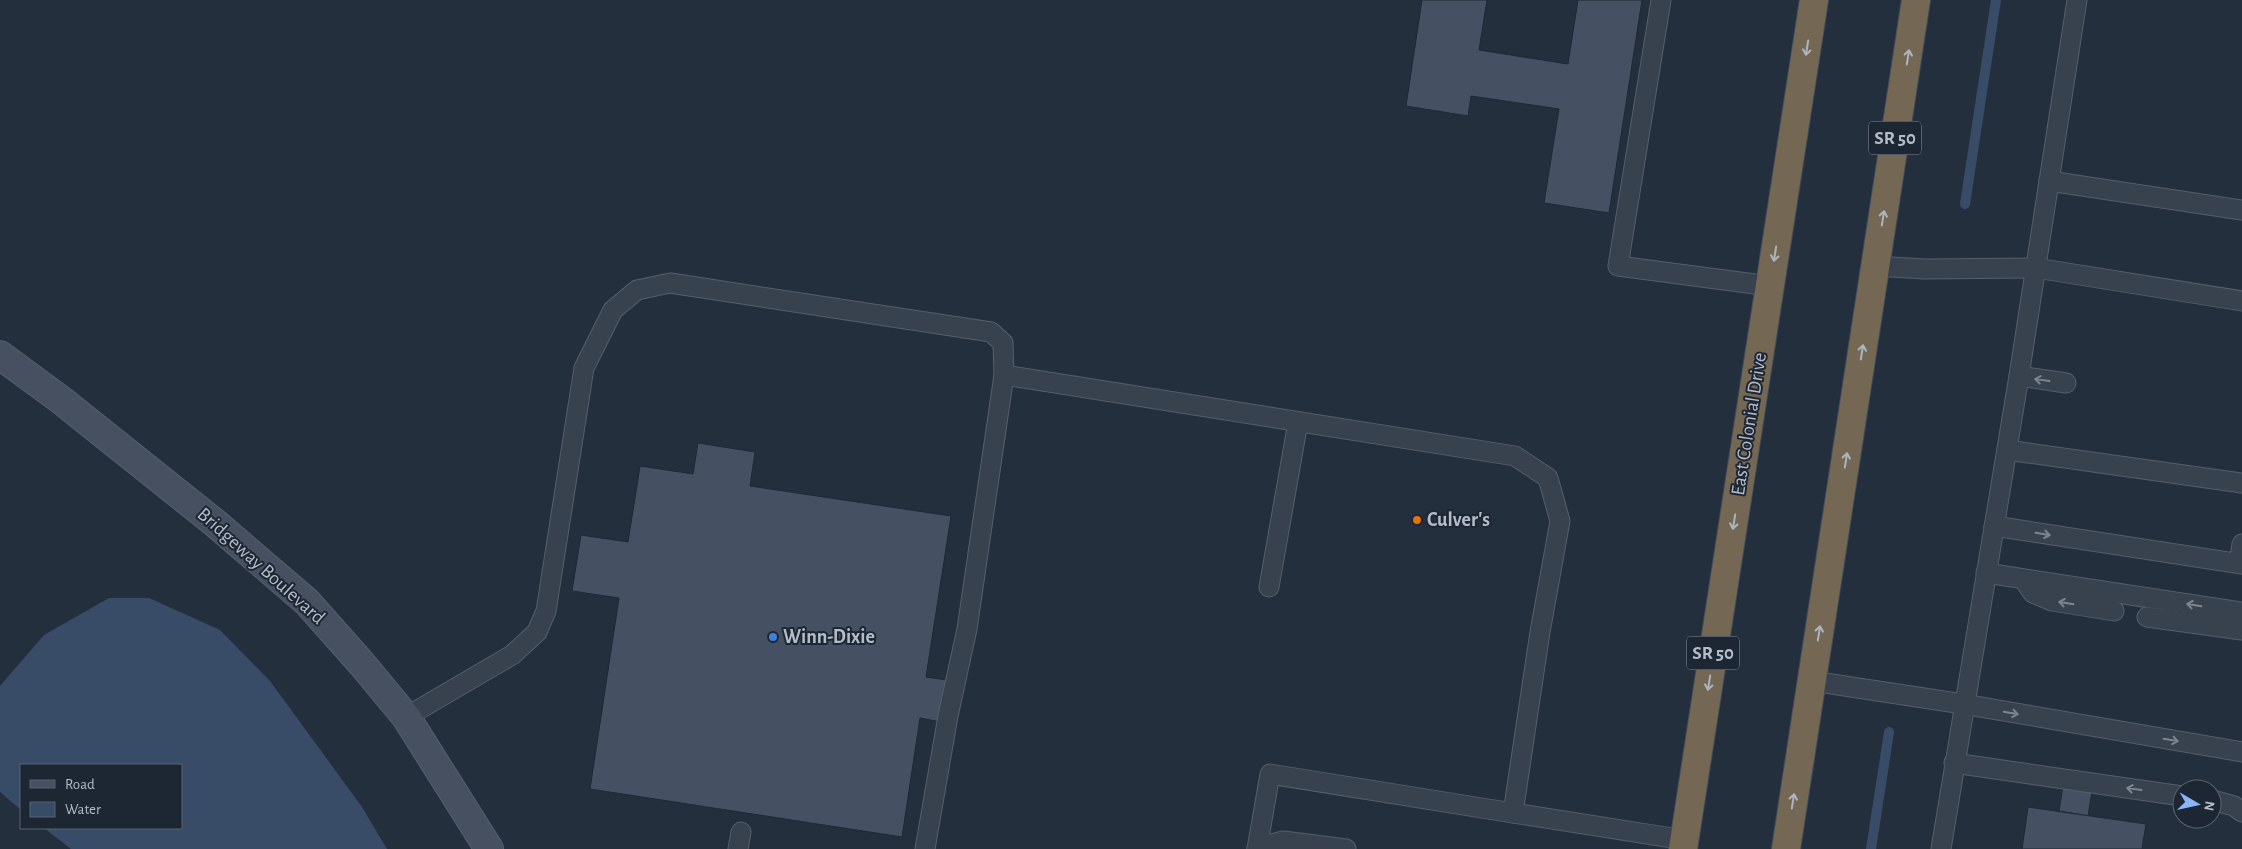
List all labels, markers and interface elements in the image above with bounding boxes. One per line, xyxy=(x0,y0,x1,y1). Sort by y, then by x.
one-way arrow xyxy=(1801,40,1811,56)
one-way arrow xyxy=(1903,50,1913,66)
road number: SR 50 xyxy=(1869,122,1921,154)
one-way arrow xyxy=(1878,210,1888,226)
one-way arrow xyxy=(1770,246,1780,262)
one-way arrow xyxy=(1857,345,1867,361)
street label: East Colonial Drive xyxy=(1728,351,1770,497)
one-way arrow xyxy=(2035,374,2051,384)
one-way arrow xyxy=(1841,452,1851,468)
street label: Bridgeway Boulevard xyxy=(193,504,329,628)
place label: Culver's xyxy=(1427,510,1490,530)
marker: Culver's xyxy=(1411,514,1423,526)
one-way arrow xyxy=(1728,514,1738,530)
one-way arrow xyxy=(2034,529,2050,539)
one-way arrow xyxy=(2058,598,2074,608)
one-way arrow xyxy=(2186,600,2202,610)
one-way arrow xyxy=(1815,625,1825,641)
place label: Winn-Dixie xyxy=(783,627,875,647)
marker: Winn-Dixie xyxy=(767,631,779,643)
road number: SR 50 xyxy=(1687,636,1739,670)
one-way arrow xyxy=(1703,674,1713,690)
one-way arrow xyxy=(2003,708,2019,718)
one-way arrow xyxy=(2163,736,2179,746)
legend xyxy=(20,764,182,829)
text: Road xyxy=(65,777,95,792)
north arrow xyxy=(2172,779,2222,829)
one-way arrow xyxy=(2126,784,2142,794)
one-way arrow xyxy=(1789,793,1799,809)
text: N xyxy=(2201,800,2217,812)
text: Water xyxy=(65,802,101,817)

